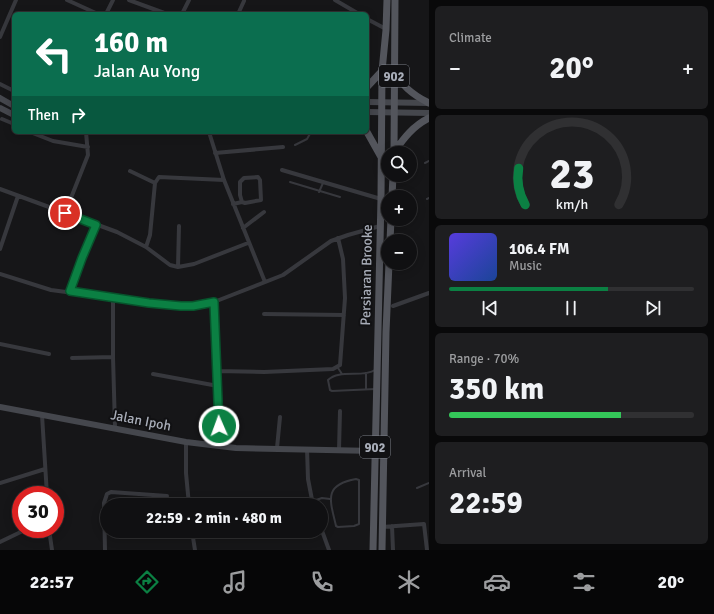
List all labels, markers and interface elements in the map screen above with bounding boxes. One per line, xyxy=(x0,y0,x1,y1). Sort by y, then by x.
text: 160 m xyxy=(94,26,168,60)
icon: left xyxy=(28,28,80,80)
text: Climate xyxy=(449,30,492,46)
text: 20° xyxy=(549,50,594,87)
text: − xyxy=(449,55,461,82)
text: + xyxy=(682,55,694,82)
text: Jalan Au Yong xyxy=(94,60,200,82)
road number: 902 xyxy=(379,65,409,87)
icon: right xyxy=(67,104,89,126)
text: Then xyxy=(28,106,59,124)
map controls xyxy=(381,146,417,270)
button: search xyxy=(381,146,417,182)
text: 23 xyxy=(549,148,594,199)
button: + xyxy=(381,190,417,226)
text: km/h xyxy=(555,195,588,212)
pin xyxy=(48,196,82,230)
icon: arrive xyxy=(54,202,76,224)
street label: Persiaran Brooke xyxy=(357,224,376,326)
button: − xyxy=(381,234,417,270)
text: 106.4 FM xyxy=(509,240,570,258)
text: Music xyxy=(509,258,542,274)
icon: previous xyxy=(479,297,501,319)
icon: pause xyxy=(560,297,582,319)
icon: next xyxy=(642,297,664,319)
text: Range · 70% xyxy=(449,351,519,367)
text: 350 km xyxy=(449,371,544,408)
position arrow xyxy=(198,405,240,447)
street label: Jalan Ipoh xyxy=(109,406,173,435)
road number: 902 xyxy=(360,436,390,458)
text: Arrival xyxy=(449,465,486,481)
text: 22:59 xyxy=(449,485,523,522)
speed limit sign: 30 xyxy=(12,486,64,538)
text: 22:59 · 2 min · 480 m xyxy=(146,509,282,527)
icon: directions xyxy=(133,568,161,596)
icon: music xyxy=(221,568,249,596)
icon: phone xyxy=(308,568,336,596)
icon: climate xyxy=(395,568,423,596)
icon: car xyxy=(483,568,511,596)
icon: filters xyxy=(570,568,598,596)
text: 22:57 xyxy=(30,571,74,593)
text: 20° xyxy=(658,571,684,593)

